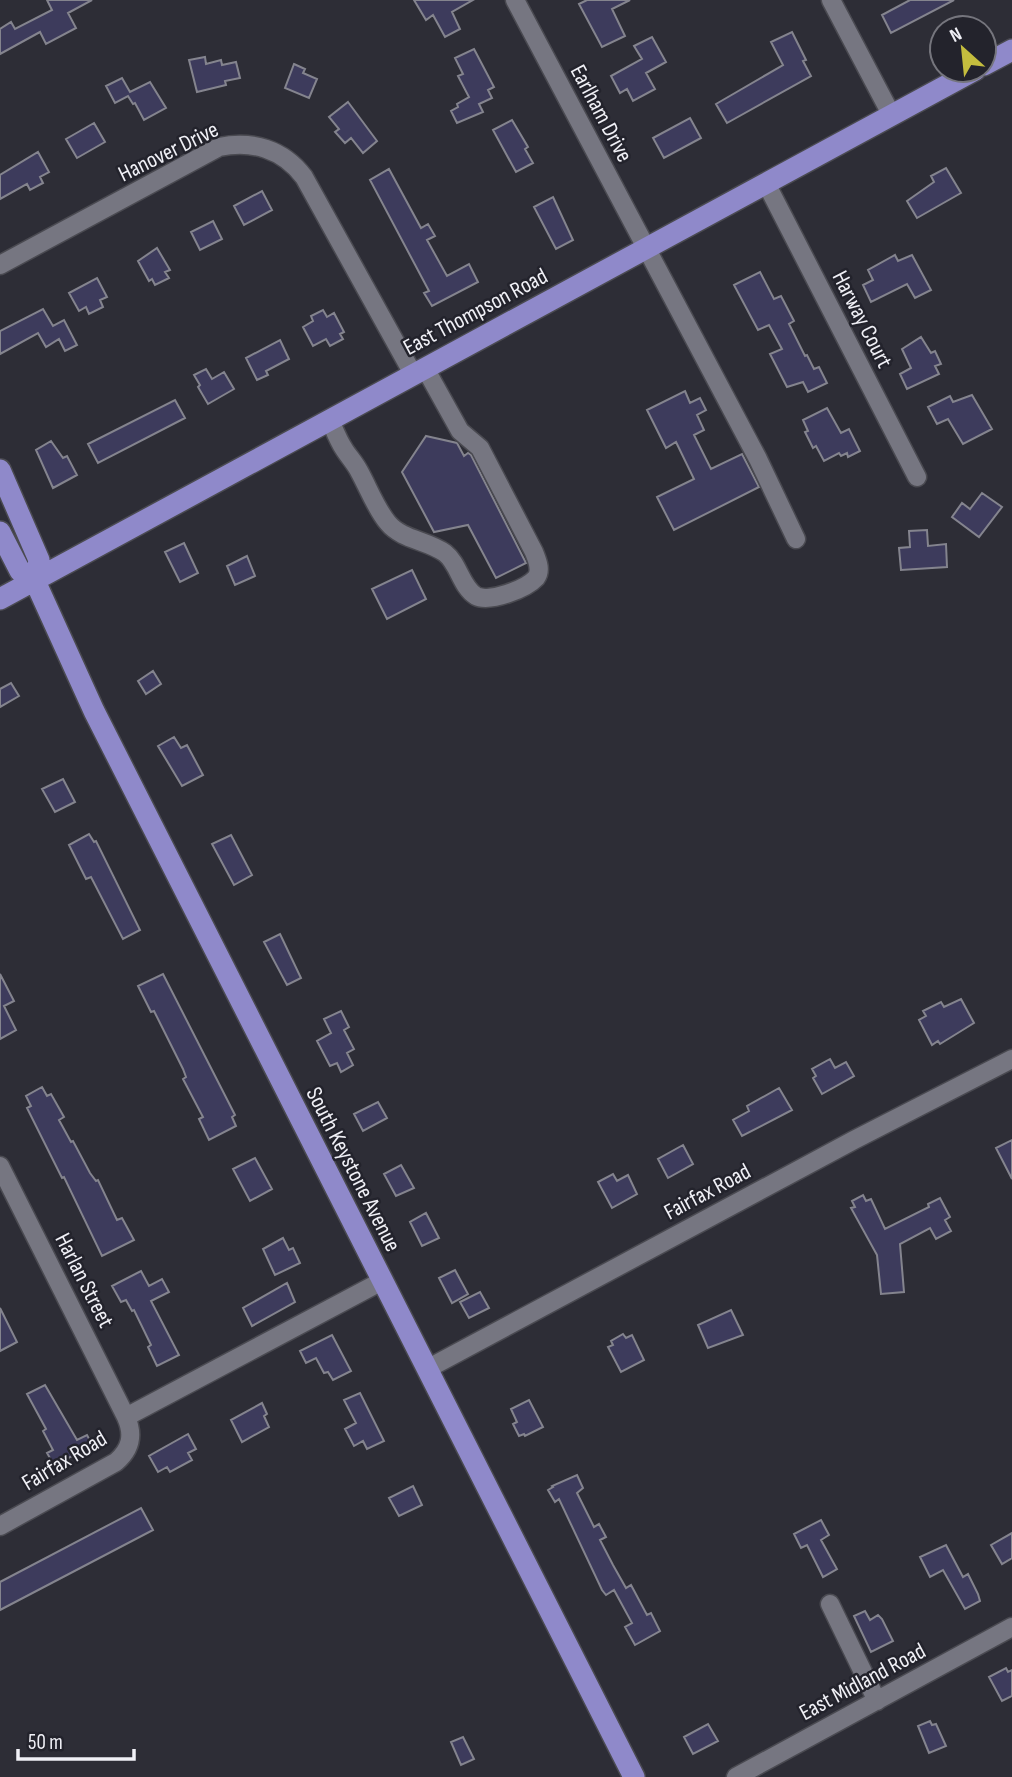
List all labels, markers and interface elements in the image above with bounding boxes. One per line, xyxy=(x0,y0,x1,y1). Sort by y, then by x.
north arrow xyxy=(928,14,998,84)
text: N xyxy=(946,23,966,48)
street label: Earlham Drive xyxy=(564,60,638,167)
street label: Hanover Drive xyxy=(114,116,223,188)
street label: East Thompson Road xyxy=(399,262,552,362)
street label: Harway Court xyxy=(826,266,898,373)
street label: South Keystone Avenue xyxy=(300,1082,407,1256)
street label: Fairfax Road xyxy=(659,1157,756,1226)
street label: Harlan Street xyxy=(48,1229,120,1332)
street label: Fairfax Road xyxy=(17,1425,112,1497)
street label: East Midland Road xyxy=(795,1637,930,1727)
scale bar xyxy=(18,1718,133,1762)
text: 50 m xyxy=(28,1730,63,1755)

